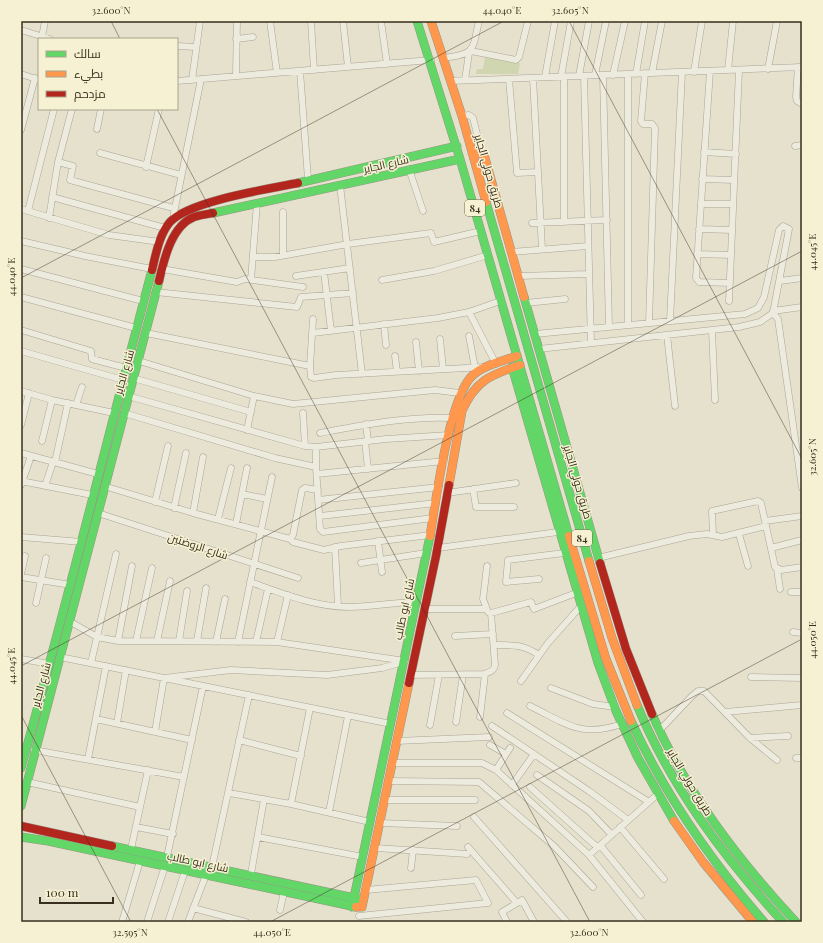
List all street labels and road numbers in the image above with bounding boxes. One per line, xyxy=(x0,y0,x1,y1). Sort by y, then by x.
street label: طريق حولي الجاير xyxy=(470,131,507,210)
street label: شارع الجاير xyxy=(361,151,410,177)
road number: 84 xyxy=(465,200,485,216)
street label: شارع الجاير xyxy=(110,348,138,397)
street label: طريق حولي الجاير xyxy=(559,442,596,521)
street label: شارع الروضتين xyxy=(166,529,230,563)
road number: 84 xyxy=(572,530,592,546)
street label: شارع ابو طالب xyxy=(390,577,418,641)
street label: شارع الجاير xyxy=(27,661,55,710)
street label: طريق حولي الجاير xyxy=(662,744,717,819)
street label: شارع ابو طالب xyxy=(166,848,230,876)

